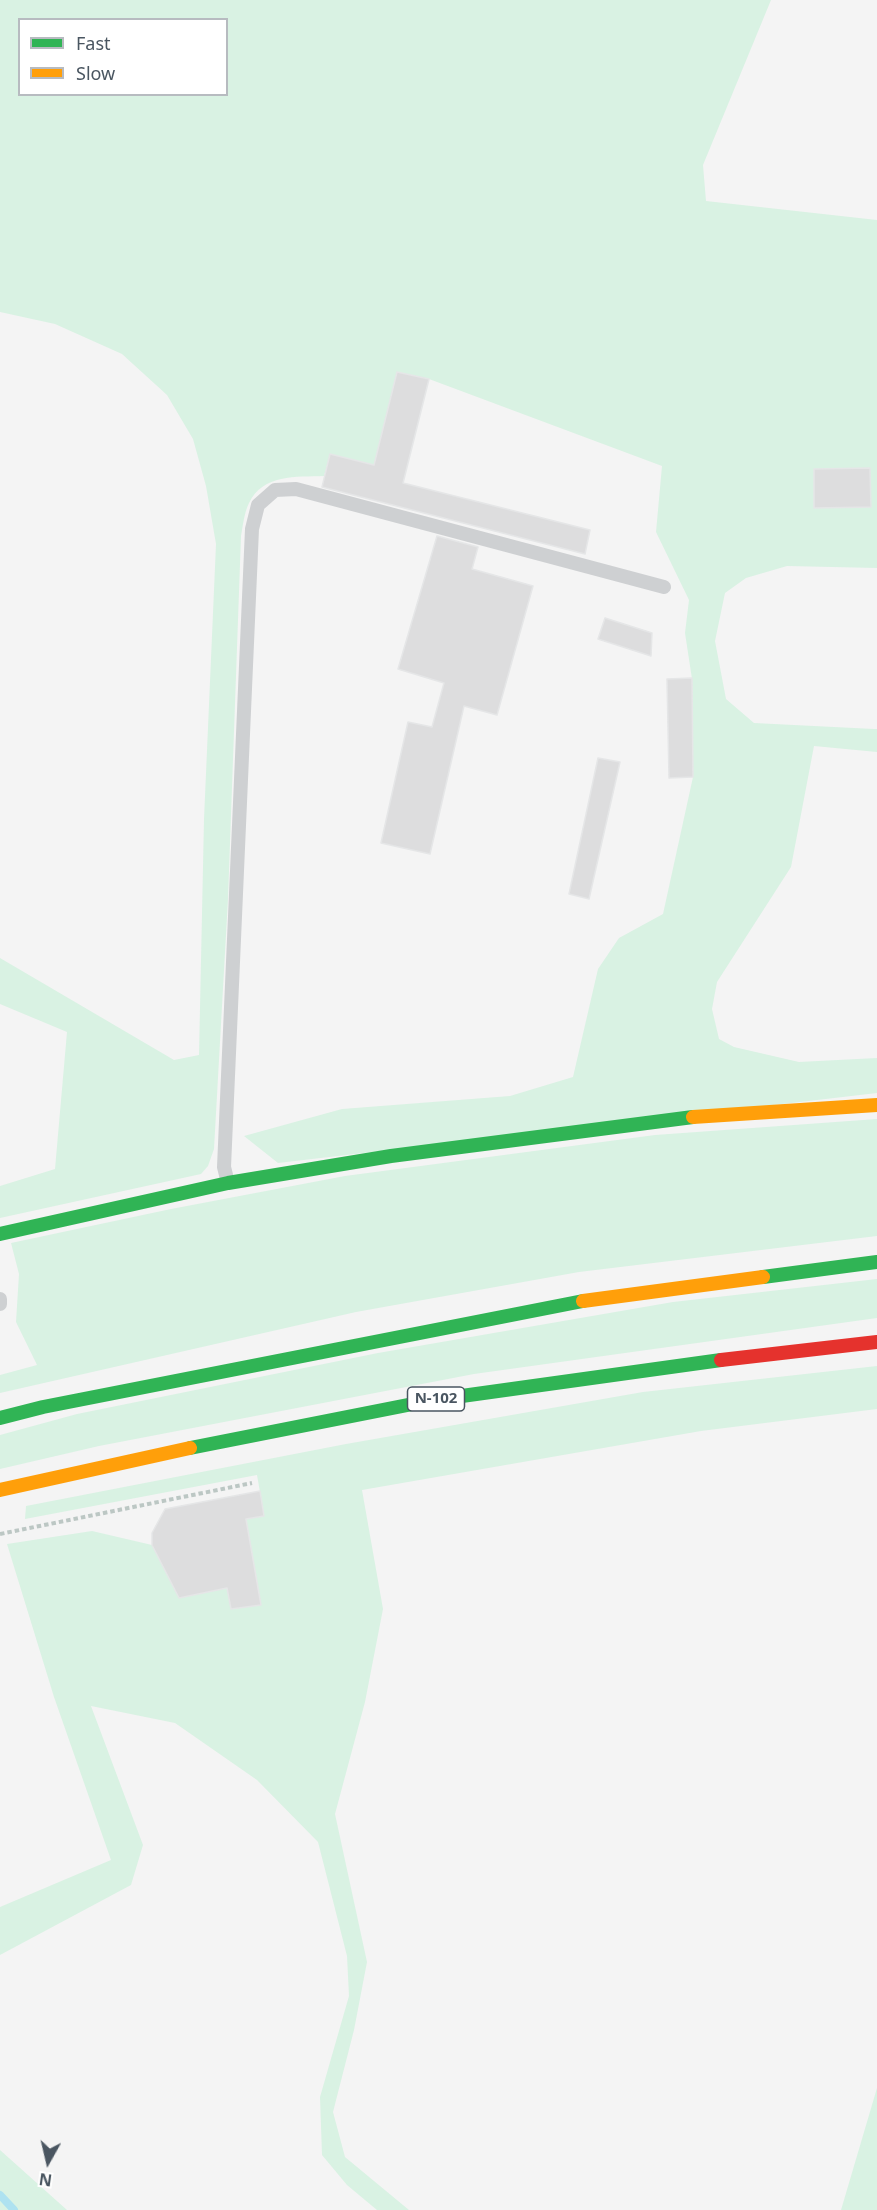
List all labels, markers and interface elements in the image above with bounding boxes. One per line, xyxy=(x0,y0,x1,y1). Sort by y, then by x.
legend xyxy=(18,18,228,96)
text: Fast xyxy=(76,31,111,55)
text: Slow xyxy=(76,61,115,85)
road number: N-102 xyxy=(408,1387,464,1411)
north arrow xyxy=(18,2132,78,2192)
text: N xyxy=(38,2168,53,2192)

